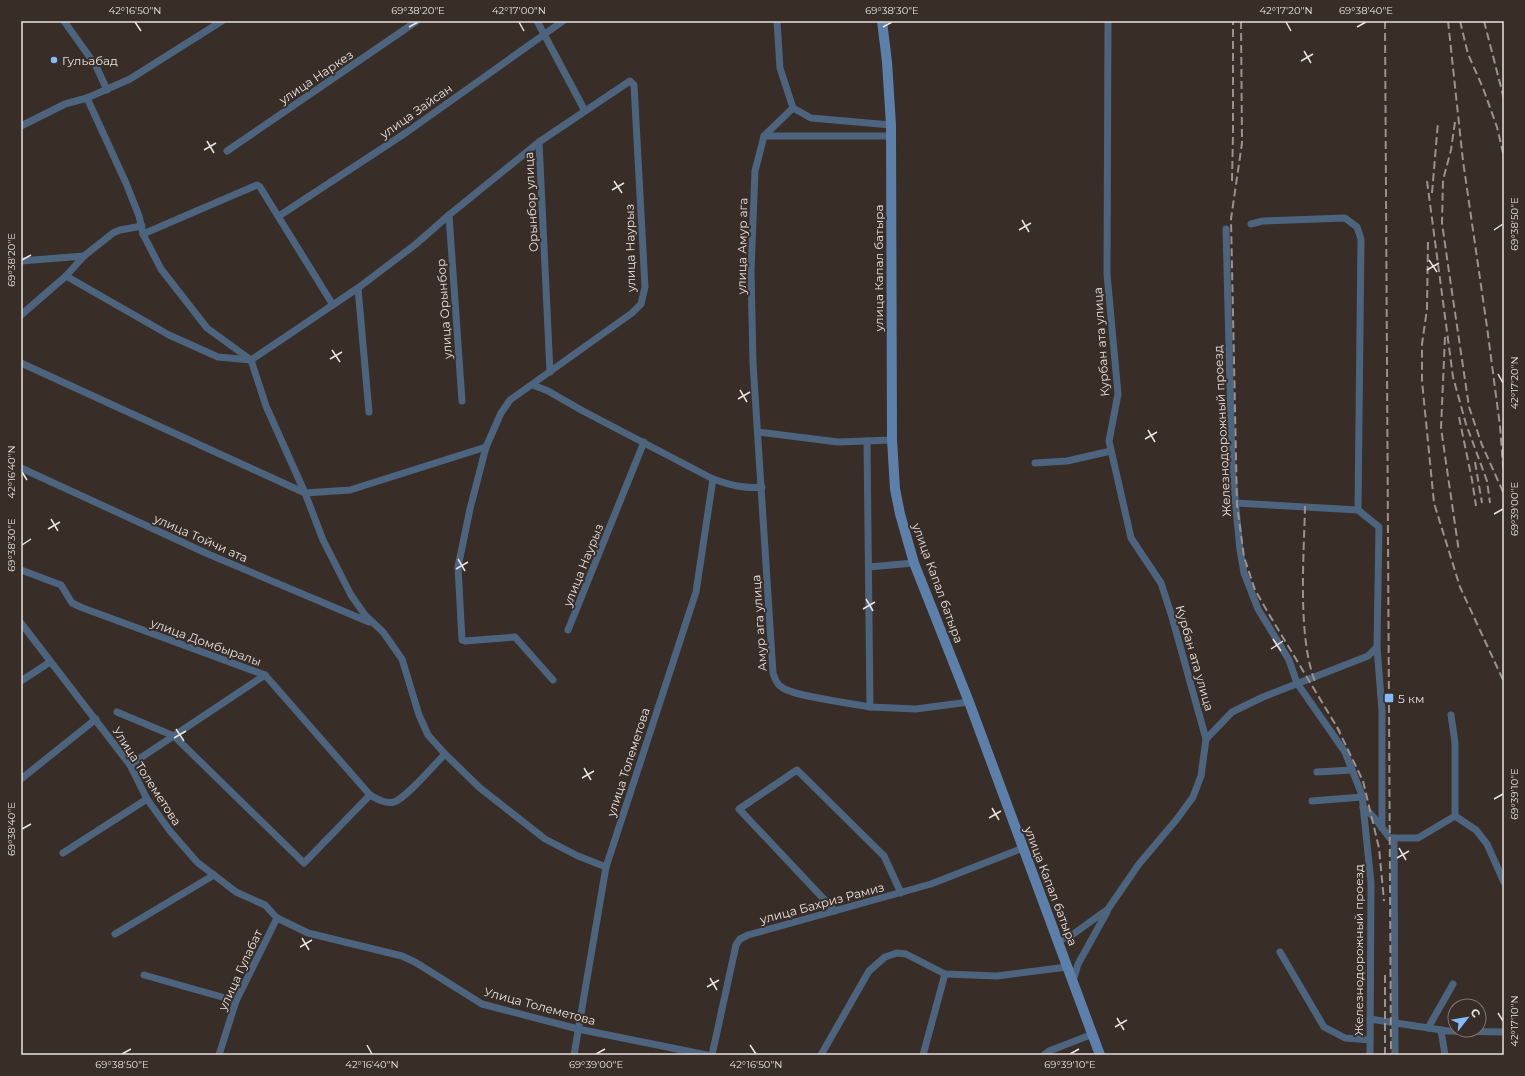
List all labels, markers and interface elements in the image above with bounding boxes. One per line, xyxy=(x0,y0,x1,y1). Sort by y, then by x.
text: 42°16'50"N xyxy=(109,4,161,17)
text: 69°38'20"E xyxy=(391,4,445,17)
text: 42°17'00"N xyxy=(492,4,546,17)
text: 69°38'30"E xyxy=(865,4,919,17)
text: 42°17'20"N xyxy=(1259,4,1313,17)
text: 69°38'40"E xyxy=(1339,4,1393,17)
street label: улица Наркез xyxy=(275,47,356,108)
place label: Гульабад xyxy=(62,53,118,68)
marker: Гульабад xyxy=(49,55,59,65)
street label: улица Зайсан xyxy=(376,80,455,142)
street label: Орынбор улица xyxy=(521,151,541,253)
street label: улица Амур ага xyxy=(734,197,750,296)
text: 69°38'50"E xyxy=(1508,197,1521,251)
street label: улица Наурыз xyxy=(622,204,638,293)
street label: улица Капал батыра xyxy=(871,205,886,332)
text: 69°38'20"E xyxy=(5,233,18,287)
street label: улица Орынбор xyxy=(433,258,455,361)
street label: Курбан ата улица xyxy=(1090,287,1112,397)
street label: Железнодорожный проезд xyxy=(1210,345,1234,517)
text: 42°17'20"N xyxy=(1508,356,1521,410)
text: 42°16'40"N xyxy=(5,445,18,499)
text: 69°39'00"E xyxy=(1508,482,1521,536)
street label: улица Тойчи ата xyxy=(151,510,250,565)
text: 69°38'30"E xyxy=(5,518,18,572)
street label: улица Капал батыра xyxy=(909,520,967,645)
street label: улица Наурыз xyxy=(559,521,606,610)
street label: Амур ага улица xyxy=(748,574,770,672)
street label: Курбан ата улица xyxy=(1173,603,1217,713)
street label: улица Домбыралы xyxy=(148,615,263,669)
place label: 5 км xyxy=(1398,691,1424,706)
marker: 5 км xyxy=(1383,692,1395,704)
street label: улица Толеметова xyxy=(603,706,653,819)
street label: Улица Толеметова xyxy=(109,724,185,828)
text: 69°39'10"E xyxy=(1508,768,1521,820)
text: 69°38'40"E xyxy=(5,802,18,856)
street label: улица Капал батыра xyxy=(1021,823,1081,948)
street label: Железнодорожный проезд xyxy=(1351,864,1366,1036)
street label: улица Бахриз Рамиз xyxy=(757,879,886,927)
street label: улица Гулабат xyxy=(214,927,265,1014)
street label: Улица Толеметова xyxy=(483,984,597,1028)
text: 42°17'10"N xyxy=(1508,995,1521,1047)
north arrow xyxy=(1447,998,1487,1038)
text: С xyxy=(1468,1006,1484,1020)
text: 69°38'50"E xyxy=(95,1058,149,1071)
text: 42°16'40"N xyxy=(345,1058,399,1071)
text: 69°39'00"E xyxy=(569,1058,623,1071)
text: 42°16'50"N xyxy=(730,1058,782,1071)
text: 69°39'10"E xyxy=(1044,1058,1096,1071)

